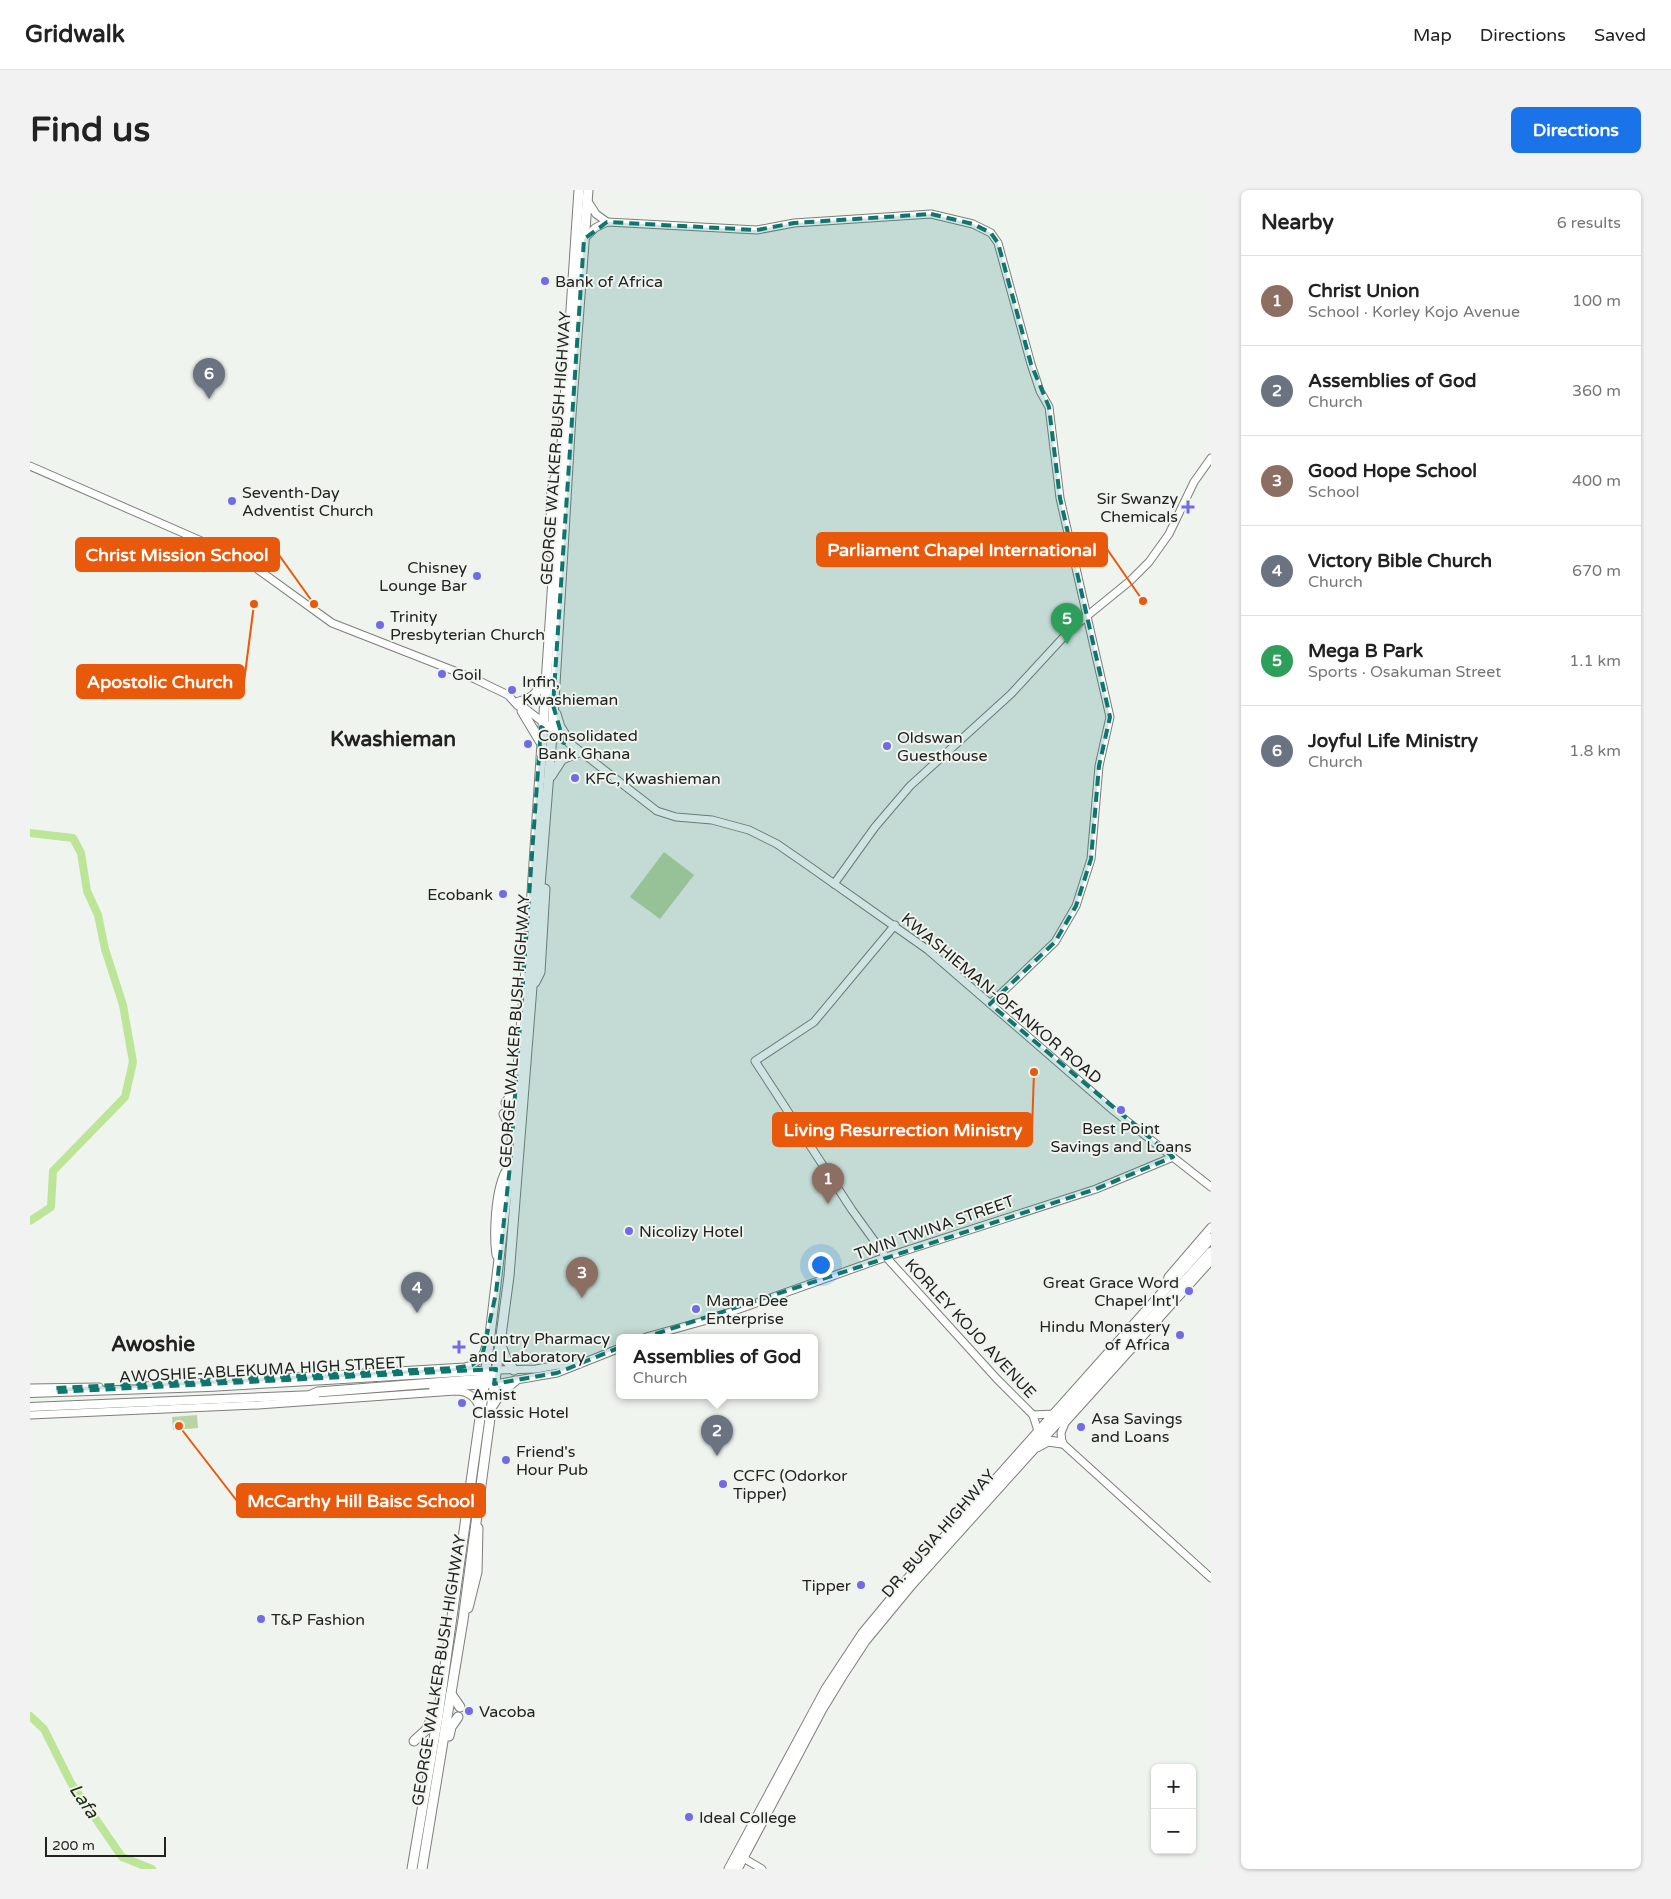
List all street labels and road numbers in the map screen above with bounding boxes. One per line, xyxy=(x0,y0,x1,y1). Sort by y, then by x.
street label: GEORGE WALKER BUSH HIGHWAY xyxy=(536,311,576,586)
street label: GEORGE WALKER BUSH HIGHWAY xyxy=(495,894,535,1169)
street label: KWASHIEMAN-OFANKOR ROAD xyxy=(897,909,1106,1089)
street label: TWIN TWINA STREET xyxy=(852,1191,1017,1265)
street label: KORLEY KOJO AVENUE xyxy=(900,1255,1040,1403)
street label: AWOSHIE-ABLEKUMA HIGH STREET xyxy=(118,1353,406,1387)
street label: DR. BUSIA HIGHWAY xyxy=(878,1465,1000,1602)
street label: GEORGE WALKER BUSH HIGHWAY xyxy=(408,1533,470,1807)

